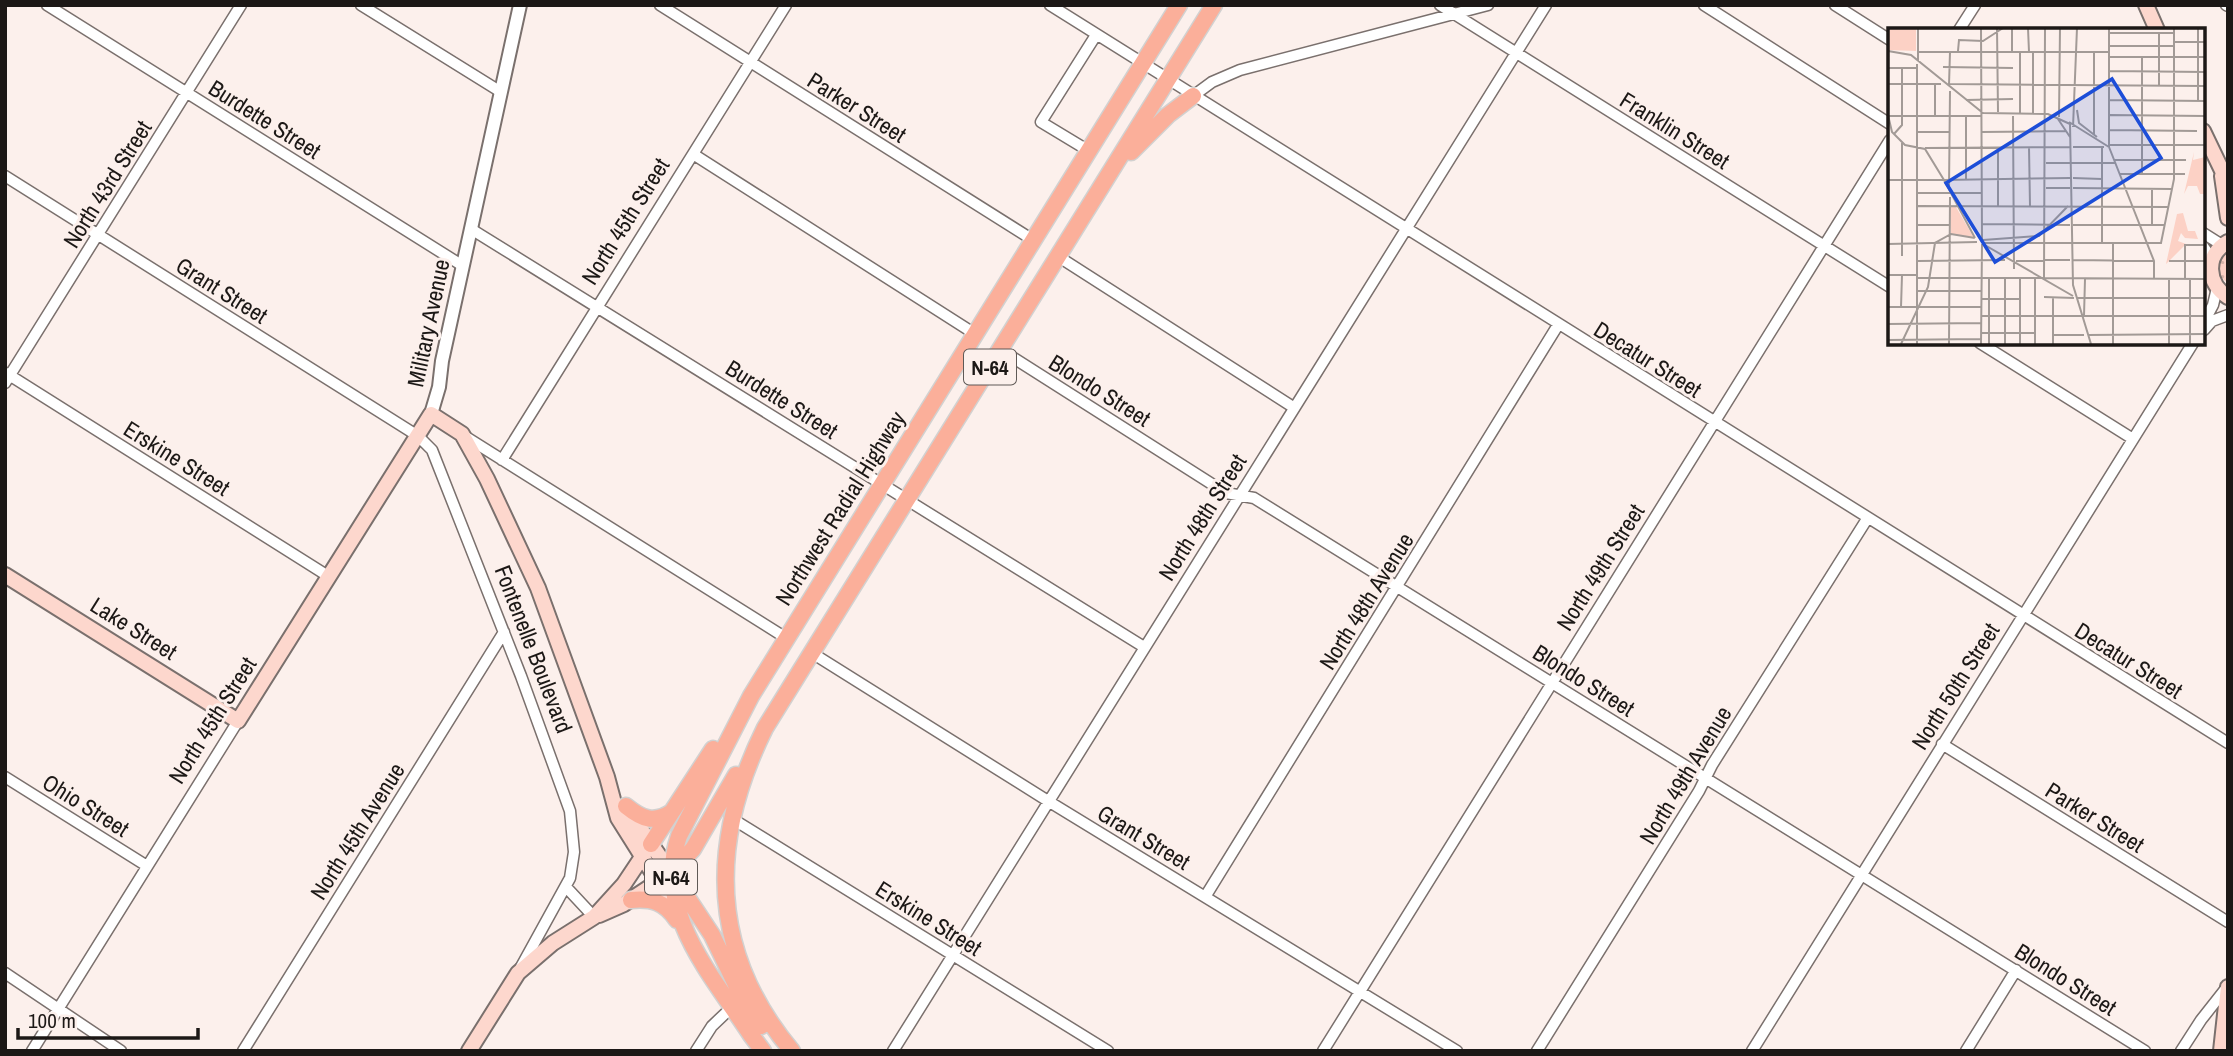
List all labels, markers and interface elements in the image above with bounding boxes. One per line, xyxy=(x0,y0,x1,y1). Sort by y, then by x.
inset map xyxy=(1888,28,2205,345)
street label: Parker Street xyxy=(802,64,912,150)
street label: Burdette Street xyxy=(203,72,327,166)
street label: Franklin Street xyxy=(1614,84,1736,176)
street label: North 43rd Street xyxy=(56,114,158,254)
street label: North 45th Street xyxy=(574,152,676,290)
street label: Grant Street xyxy=(170,250,274,330)
street label: Military Avenue xyxy=(399,256,457,390)
street label: Decatur Street xyxy=(1588,314,1708,404)
street label: Blondo Street xyxy=(1043,347,1157,433)
road number: N-64 xyxy=(964,350,1016,384)
street label: Burdette Street xyxy=(720,352,844,446)
street label: Northwest Radial Highway xyxy=(768,405,913,611)
street label: Erskine Street xyxy=(118,413,236,503)
street label: North 48th Street xyxy=(1151,448,1253,586)
street label: North 49th Street xyxy=(1549,498,1651,636)
street label: North 48th Avenue xyxy=(1312,527,1420,675)
street label: Fontenelle Boulevard xyxy=(488,561,580,737)
street label: Lake Street xyxy=(85,589,183,667)
street label: Decatur Street xyxy=(2069,615,2189,705)
street label: North 50th Street xyxy=(1904,617,2006,755)
street label: Blondo Street xyxy=(1527,637,1641,723)
street label: North 45th Street xyxy=(161,651,263,789)
street label: North 49th Avenue xyxy=(1632,700,1738,850)
street label: North 45th Avenue xyxy=(303,757,411,905)
street label: Ohio Street xyxy=(37,766,135,844)
street label: Parker Street xyxy=(2040,774,2150,860)
street label: Grant Street xyxy=(1092,797,1196,877)
road number: N-64 xyxy=(645,860,697,894)
street label: Erskine Street xyxy=(870,873,988,963)
street label: Blondo Street xyxy=(2009,936,2123,1022)
scale bar xyxy=(18,996,198,1040)
text: 100 m xyxy=(28,1006,76,1035)

